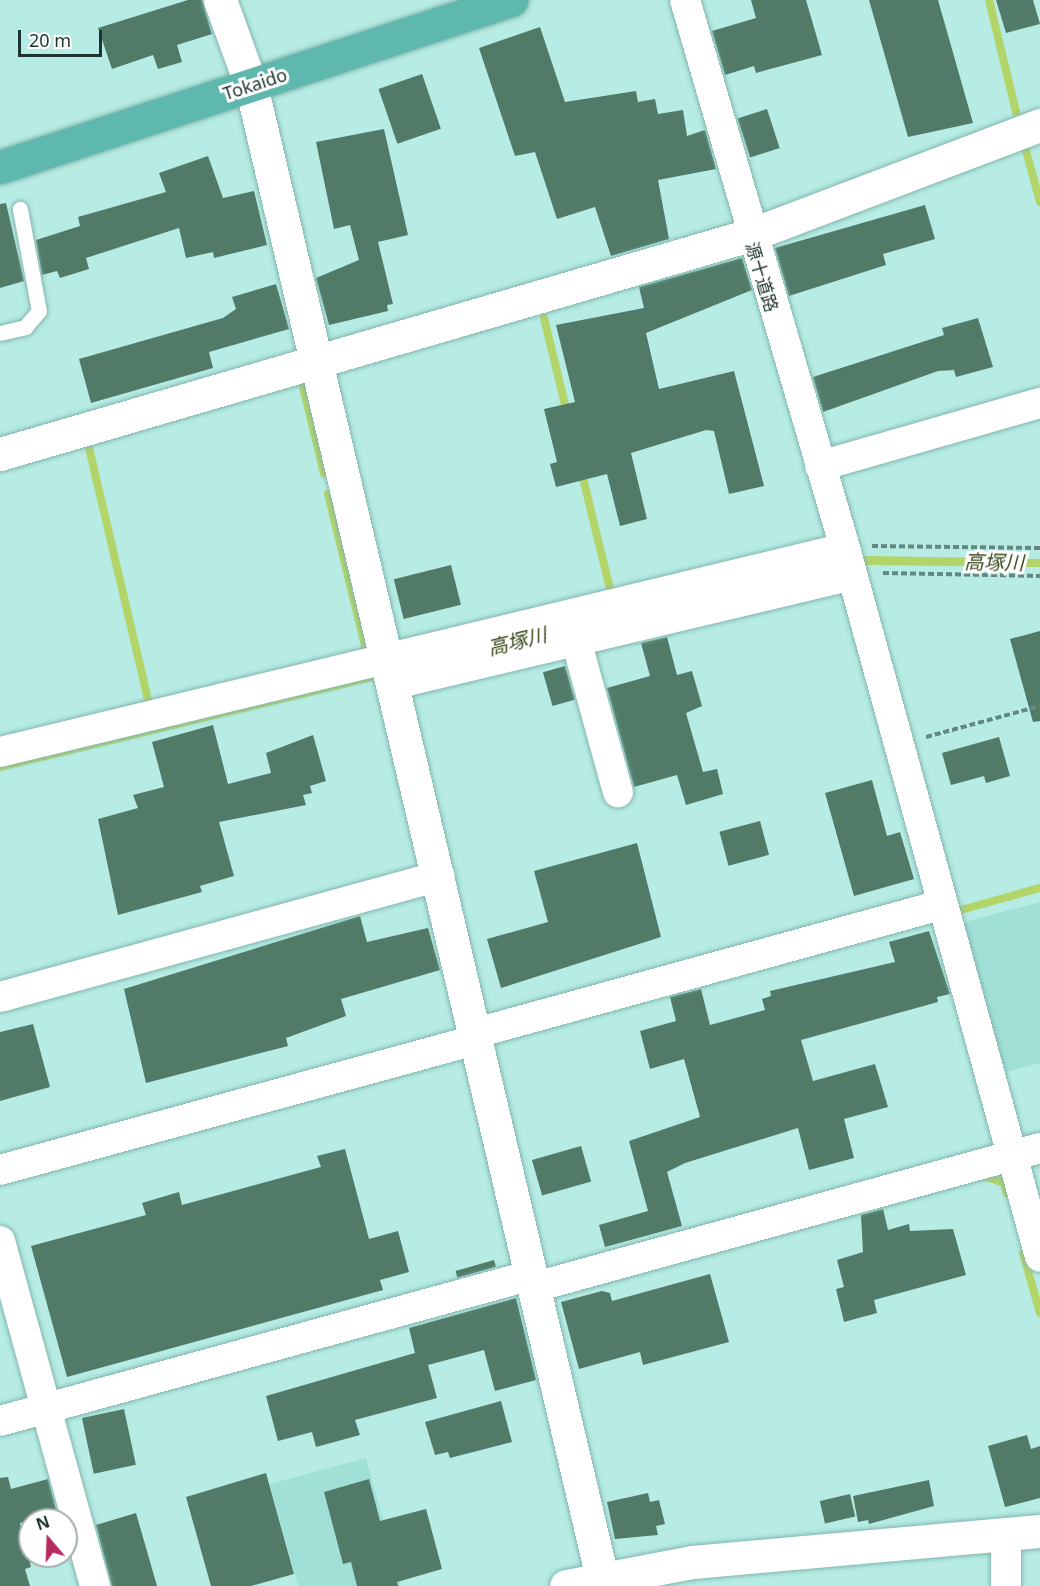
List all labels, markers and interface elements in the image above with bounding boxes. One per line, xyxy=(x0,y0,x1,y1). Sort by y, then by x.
scale bar xyxy=(21,18,105,56)
text: 20 m xyxy=(29,28,71,52)
street label: Tokaido xyxy=(220,64,290,104)
street label: 源十道路 xyxy=(741,239,783,315)
water label: 高塚川 xyxy=(964,549,1024,575)
water label: 高塚川 xyxy=(485,622,549,660)
north arrow xyxy=(18,1508,78,1568)
text: N xyxy=(33,1510,53,1535)

